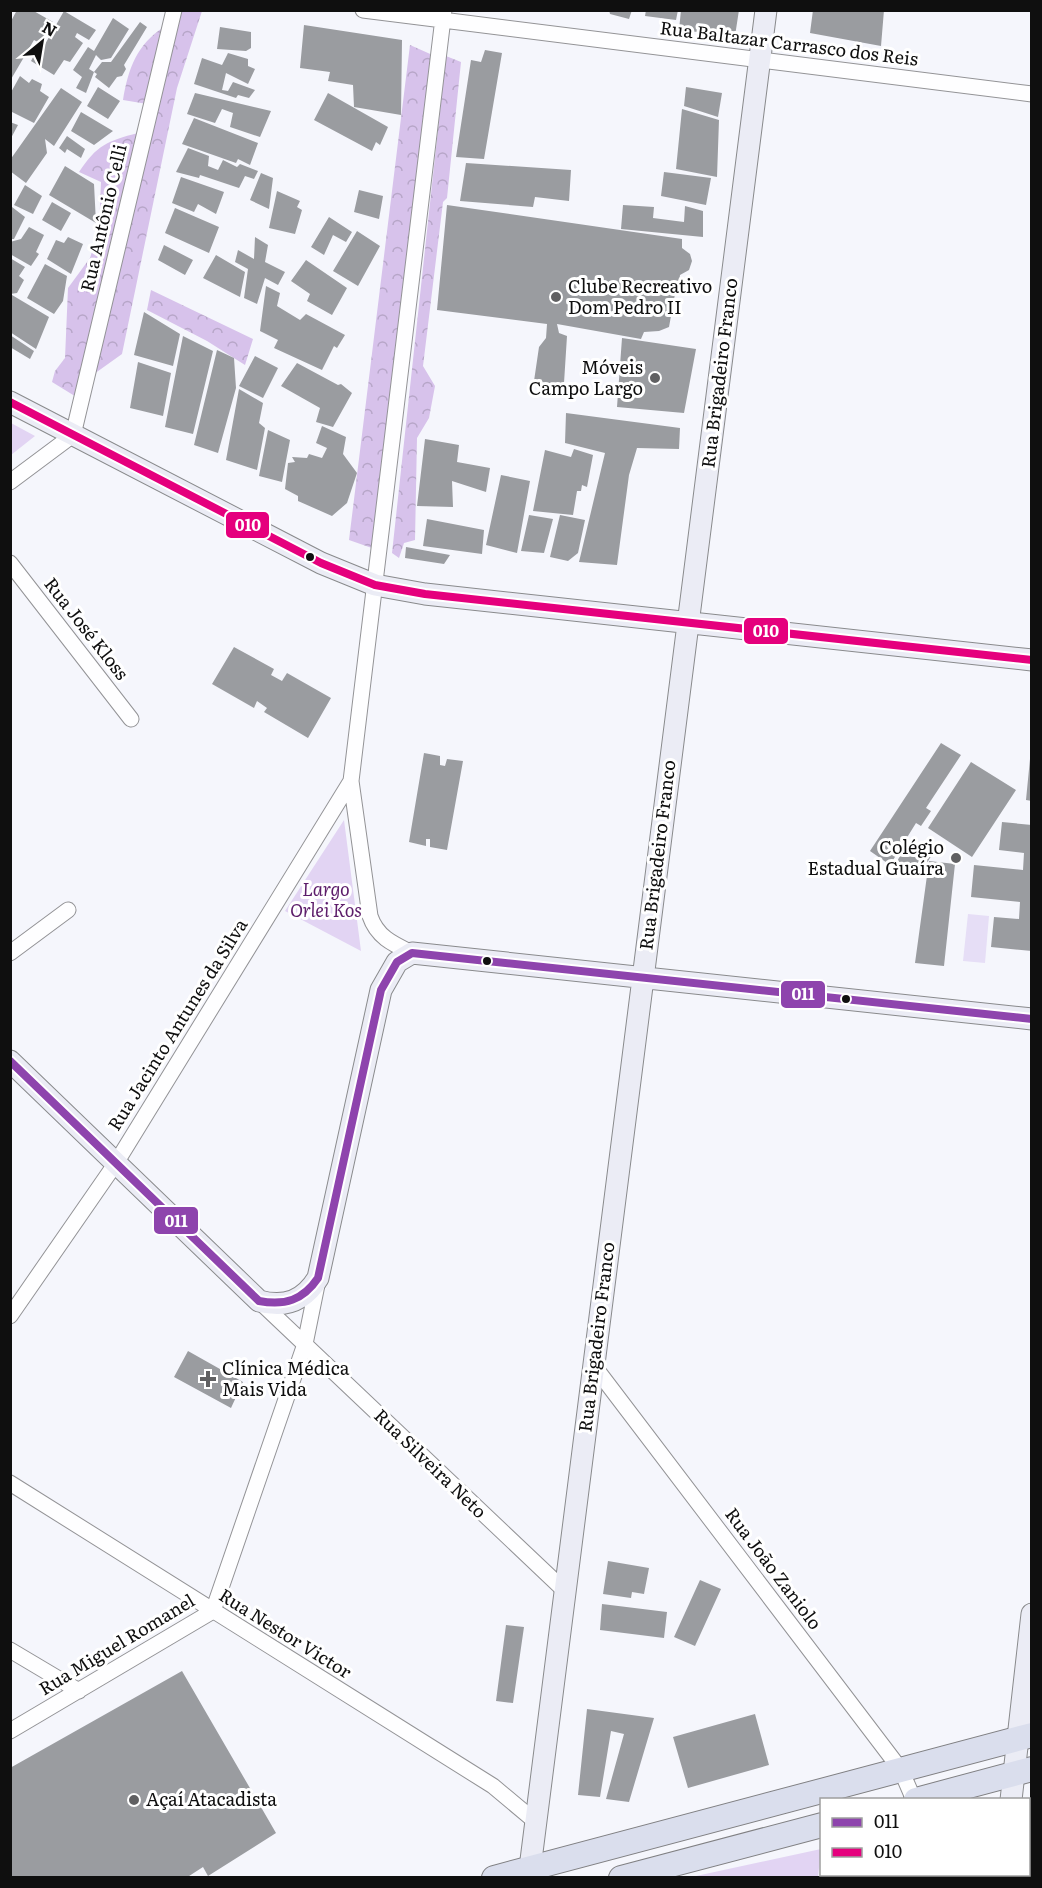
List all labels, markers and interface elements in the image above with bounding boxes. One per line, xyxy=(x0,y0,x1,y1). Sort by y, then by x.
north arrow xyxy=(12,12,72,72)
street label: Rua Baltazar Carrasco dos Reis xyxy=(658,13,920,72)
text: N xyxy=(38,14,62,42)
street label: Rua Antônio Celli xyxy=(72,141,133,294)
place label: Clube Recreativo Dom Pedro II xyxy=(568,272,712,320)
street label: Rua Brigadeiro Franco xyxy=(693,276,744,469)
marker: Clube Recreativo Dom Pedro II xyxy=(549,290,563,304)
place label: Móveis Campo Largo xyxy=(529,353,643,401)
marker: Móveis Campo Largo xyxy=(648,371,662,385)
line badge: 010 xyxy=(225,511,270,539)
text: 010 xyxy=(235,512,261,536)
unlabelled marker xyxy=(304,551,316,563)
street label: Rua José Kloss xyxy=(38,571,136,685)
line badge: 010 xyxy=(743,617,789,645)
text: 010 xyxy=(753,618,779,642)
street label: Rua Brigadeiro Franco xyxy=(631,758,682,951)
place label: Colégio Estadual Guaíra xyxy=(808,833,944,881)
marker: Colégio Estadual Guaíra xyxy=(949,851,963,865)
park label: Largo Orlei Kos xyxy=(290,875,362,923)
street label: Rua Jacinto Antunes da Silva xyxy=(100,913,253,1135)
unlabelled marker xyxy=(481,955,493,967)
line badge: 011 xyxy=(780,980,826,1009)
text: 011 xyxy=(791,981,815,1005)
unlabelled marker xyxy=(840,993,852,1005)
line badge: 011 xyxy=(153,1206,199,1235)
text: 011 xyxy=(164,1208,188,1232)
street label: Rua Brigadeiro Franco xyxy=(570,1240,621,1433)
place label: Clínica Médica Mais Vida xyxy=(222,1354,350,1402)
marker: Clínica Médica Mais Vida xyxy=(199,1370,217,1388)
street label: Rua Silveira Neto xyxy=(369,1402,493,1524)
street label: Rua João Zaniolo xyxy=(719,1501,829,1635)
street label: Rua Nestor Victor xyxy=(214,1581,358,1685)
street label: Rua Miguel Romanel xyxy=(33,1586,199,1701)
place label: Açaí Atacadista xyxy=(146,1785,277,1812)
marker: Açaí Atacadista xyxy=(127,1793,141,1807)
legend xyxy=(820,1798,1030,1876)
text: 011 xyxy=(874,1807,899,1834)
text: 010 xyxy=(874,1837,902,1864)

